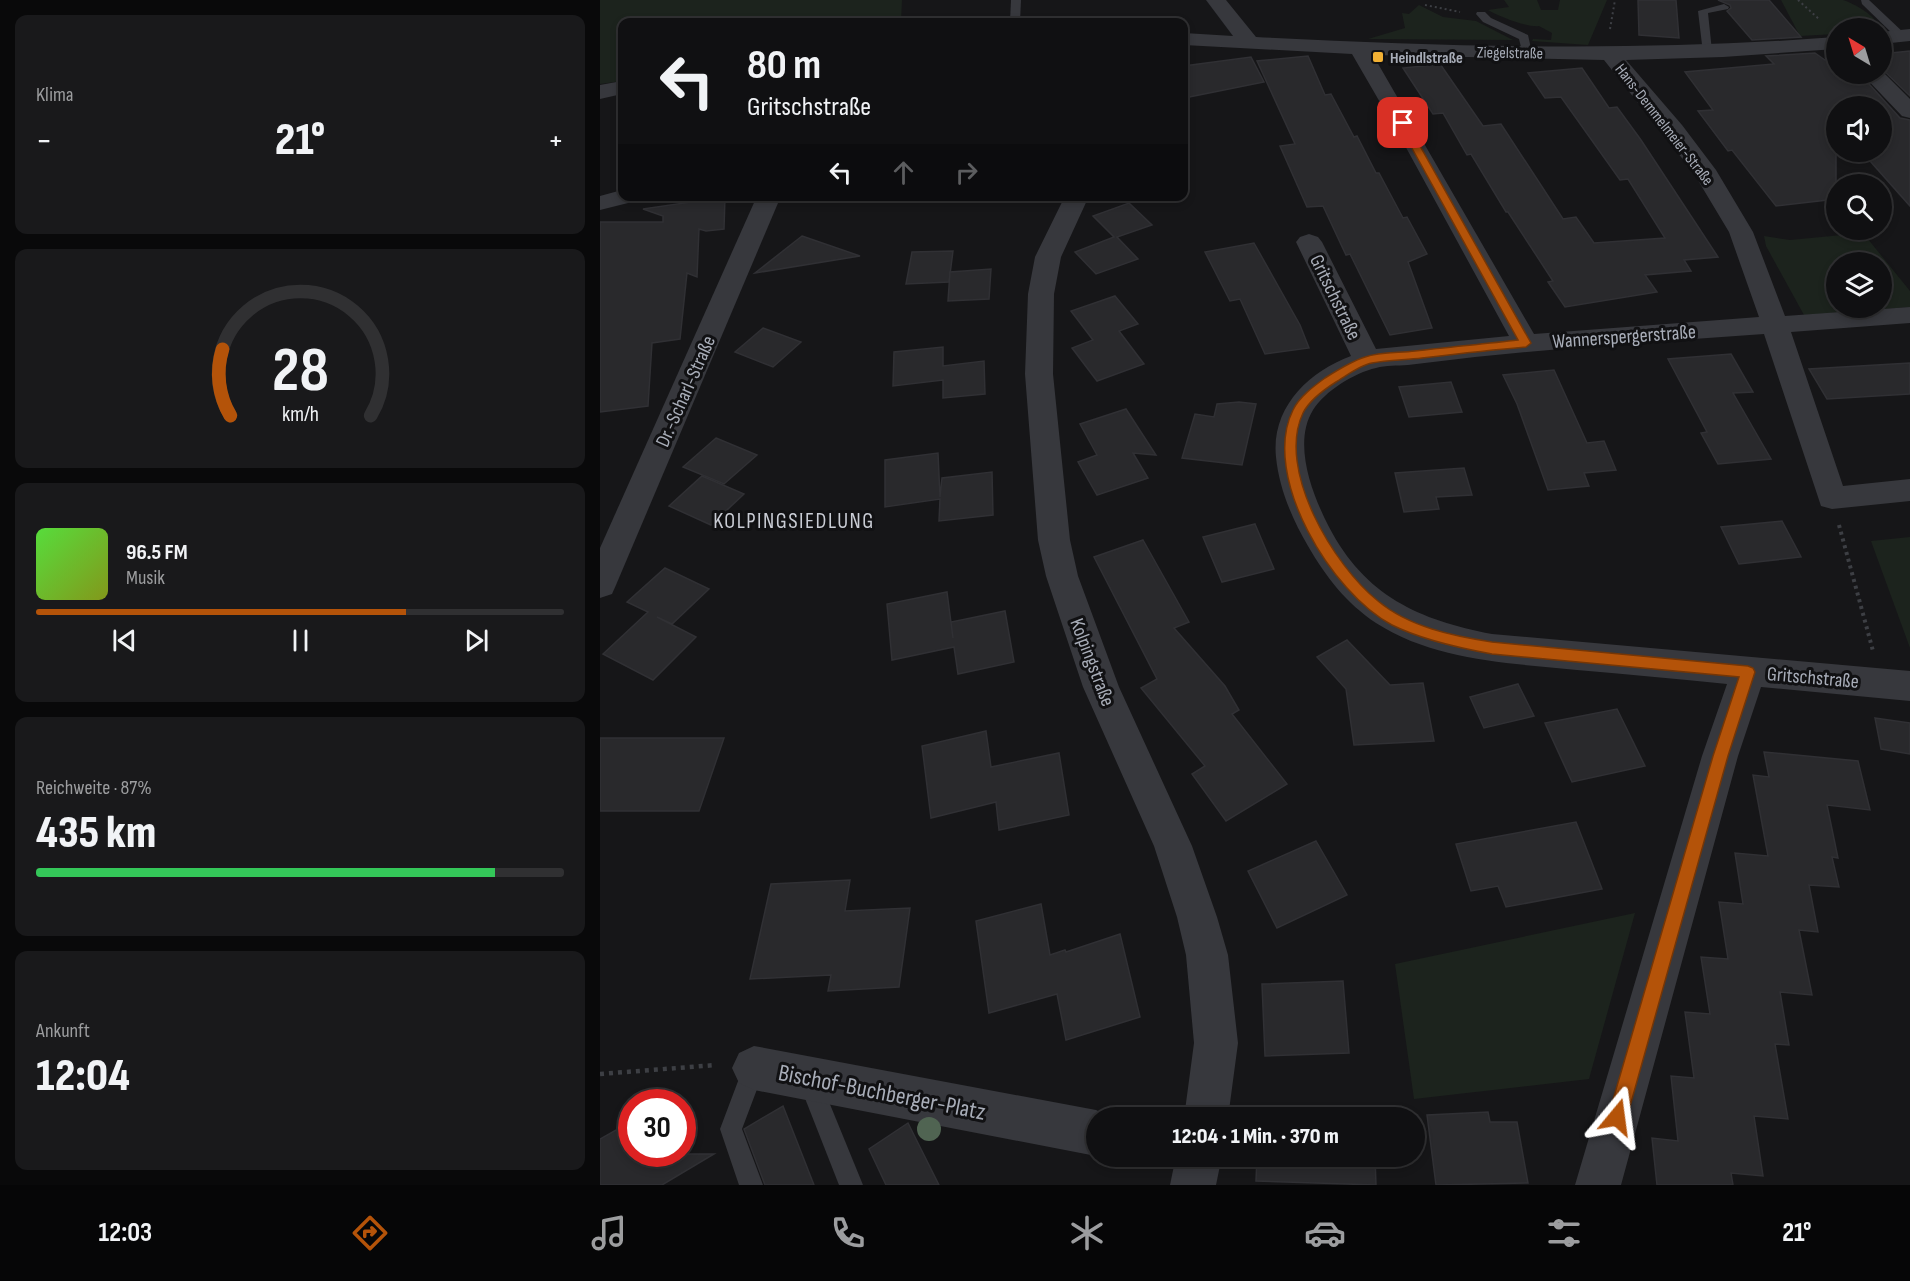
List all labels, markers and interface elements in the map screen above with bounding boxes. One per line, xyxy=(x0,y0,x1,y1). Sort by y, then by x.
north arrow xyxy=(1826,18,1892,84)
map controls xyxy=(1826,18,1892,318)
text: 80 m xyxy=(747,40,821,91)
icon: left xyxy=(648,42,726,120)
street label: Ziegelstraße xyxy=(1477,43,1543,64)
place label: Heindlstraße xyxy=(1390,49,1463,68)
marker: Heindlstraße xyxy=(1371,50,1385,64)
street label: Hans-Demmelmeier-Straße xyxy=(1611,60,1717,189)
text: Klima xyxy=(36,83,74,107)
text: Gritschstraße xyxy=(747,91,871,123)
button: sound xyxy=(1826,96,1892,162)
pin xyxy=(1377,97,1428,148)
icon: arrive xyxy=(1386,106,1419,139)
text: 21° xyxy=(275,113,325,168)
text: − xyxy=(36,121,52,161)
text: + xyxy=(548,121,564,161)
icon: left xyxy=(824,156,857,189)
icon: ahead xyxy=(887,156,920,189)
icon: right xyxy=(950,156,983,189)
button: search xyxy=(1826,174,1892,240)
street label: Gritschstraße xyxy=(1304,251,1366,344)
button: layers xyxy=(1826,252,1892,318)
street label: Wannerspergerstraße xyxy=(1552,320,1697,354)
street label: Dr.-Scharl-Straße xyxy=(651,332,721,451)
text: 28 xyxy=(272,334,328,409)
text: km/h xyxy=(281,402,319,427)
district label: KOLPINGSIEDLUNG xyxy=(713,508,875,535)
text: 96.5 FM xyxy=(126,539,188,566)
text: Musik xyxy=(126,566,165,590)
street label: Kolpingstraße xyxy=(1064,615,1120,710)
icon: previous xyxy=(108,624,141,657)
icon: pause xyxy=(284,624,317,657)
icon: next xyxy=(460,624,493,657)
street label: Gritschstraße xyxy=(1766,662,1860,694)
text: Reichweite · 87% xyxy=(36,776,152,800)
text: 435 km xyxy=(36,806,156,861)
text: Ankunft xyxy=(36,1019,90,1043)
text: 12:04 xyxy=(36,1049,130,1104)
street label: Bischof-Buchberger-Platz xyxy=(776,1058,988,1127)
position arrow xyxy=(1585,1085,1649,1149)
speed limit sign: 30 xyxy=(618,1089,696,1167)
text: 12:04 · 1 Min. · 370 m xyxy=(1172,1123,1339,1150)
icon: directions xyxy=(349,1212,391,1254)
icon: music xyxy=(588,1212,630,1254)
icon: phone xyxy=(827,1212,869,1254)
icon: climate xyxy=(1066,1212,1108,1254)
icon: car xyxy=(1304,1212,1346,1254)
icon: filters xyxy=(1543,1212,1585,1254)
text: 12:03 xyxy=(98,1217,152,1249)
text: 21° xyxy=(1782,1217,1811,1249)

